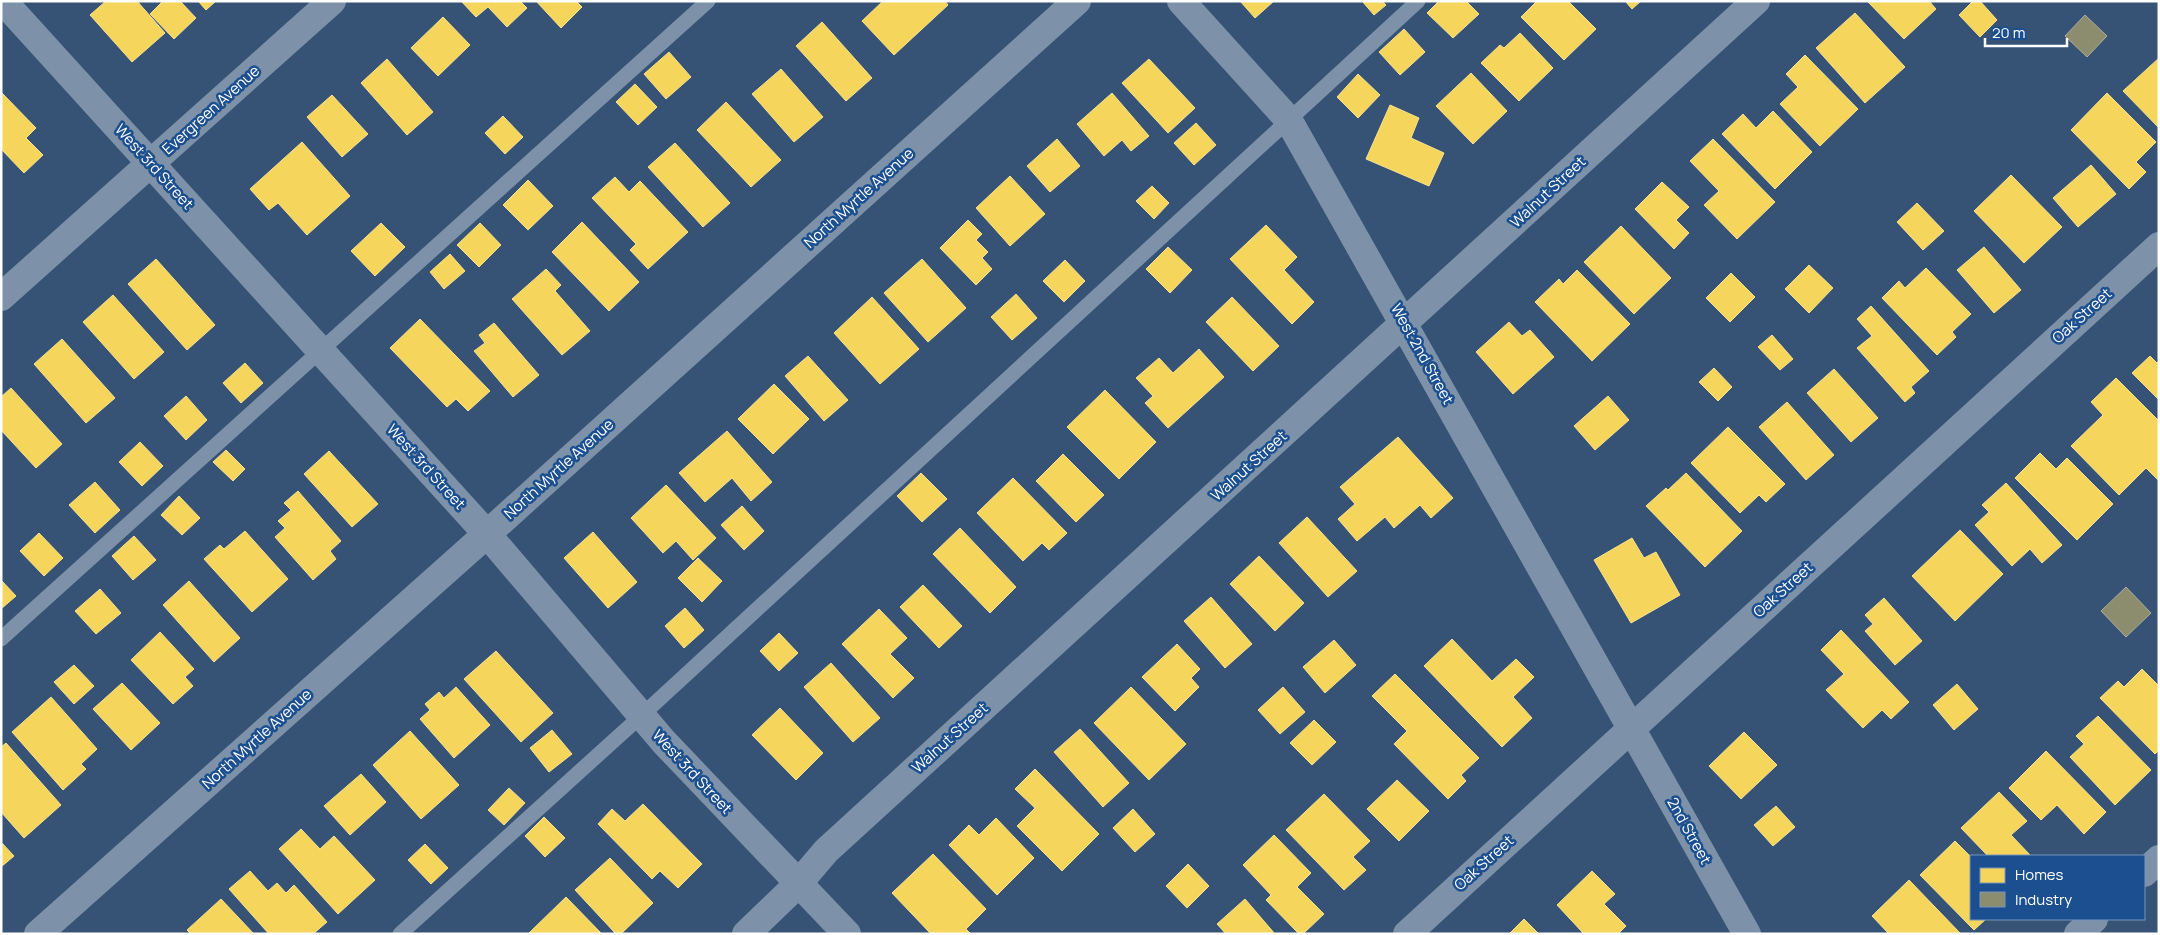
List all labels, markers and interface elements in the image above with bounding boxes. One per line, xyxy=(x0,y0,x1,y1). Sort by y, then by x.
scale bar xyxy=(1985,15,2068,47)
text: 20 m xyxy=(1992,22,2025,43)
street label: Evergreen Avenue xyxy=(157,60,264,159)
street label: West 3rd Street xyxy=(110,119,198,214)
street label: North Myrtle Avenue xyxy=(799,142,918,253)
street label: Walnut Street xyxy=(1505,151,1590,232)
street label: Oak Street xyxy=(2047,283,2116,348)
street label: West 2nd Street xyxy=(1386,300,1459,408)
street label: North Myrtle Avenue xyxy=(499,413,618,524)
street label: West 3rd Street xyxy=(382,419,470,514)
street label: Walnut Street xyxy=(1206,426,1291,506)
street label: Oak Street xyxy=(1748,557,1817,622)
street label: North Myrtle Avenue xyxy=(197,683,316,794)
street label: Walnut Street xyxy=(907,698,992,778)
street label: West 3rd Street xyxy=(648,725,737,818)
street label: 2nd Street xyxy=(1662,794,1716,868)
street label: Oak Street xyxy=(1449,830,1518,895)
legend xyxy=(1970,855,2145,920)
text: Homes xyxy=(2015,864,2064,885)
text: Industry xyxy=(2015,889,2072,910)

